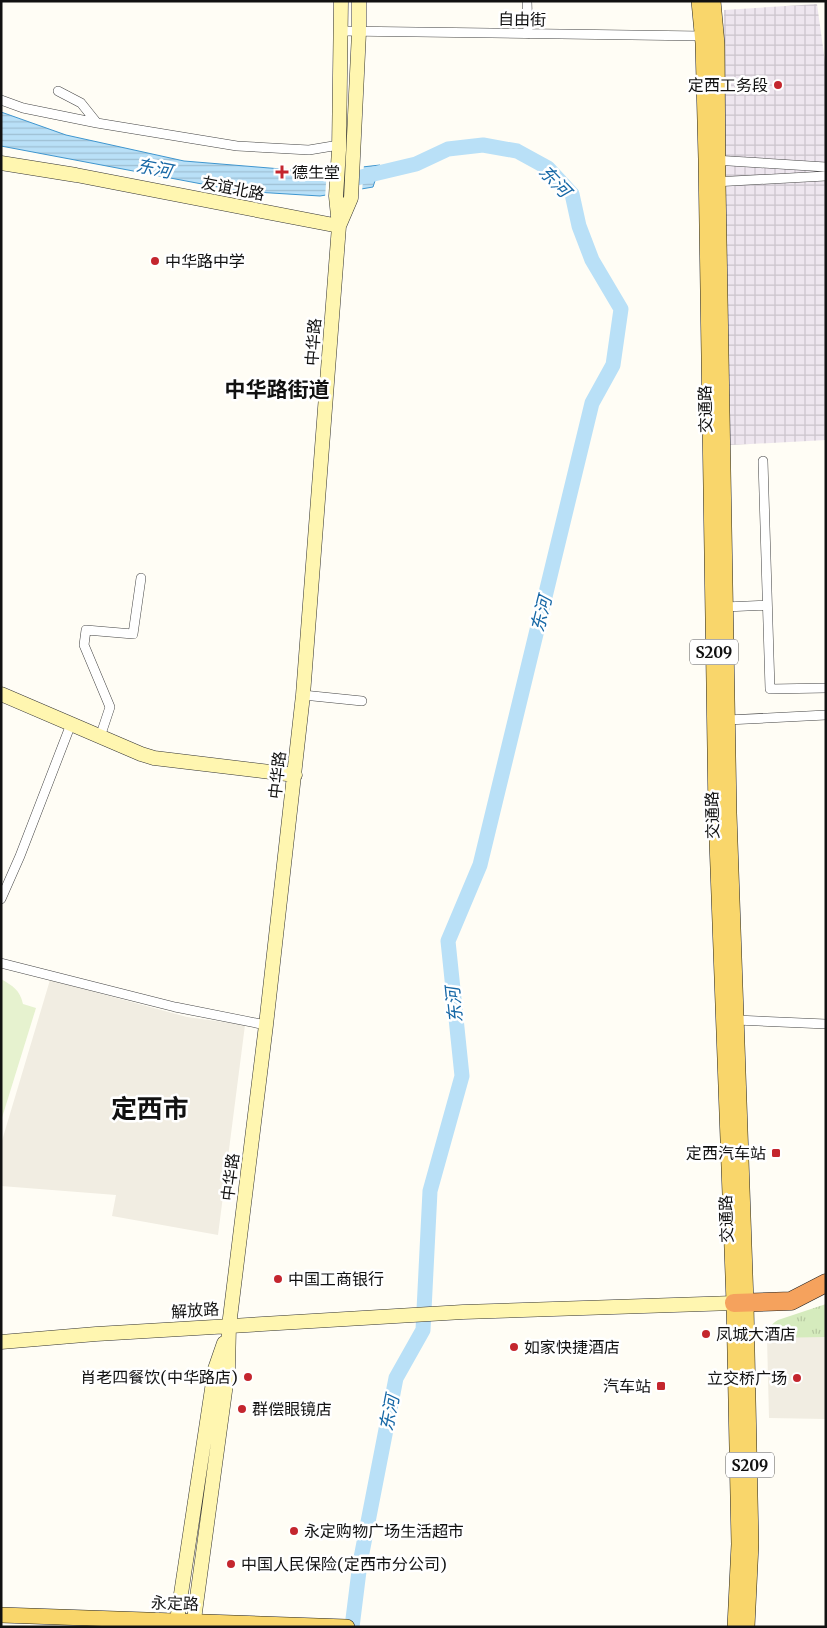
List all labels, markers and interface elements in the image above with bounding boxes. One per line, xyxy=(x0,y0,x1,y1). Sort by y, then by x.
street label: 自由街 xyxy=(498,9,546,29)
place label: 定西工务段 xyxy=(688,75,768,95)
marker: 定西工务段 xyxy=(772,79,784,91)
water label: 东河 xyxy=(134,153,177,183)
water label: 东河 xyxy=(534,160,578,204)
place label: 德生堂 xyxy=(292,162,340,182)
marker: 德生堂 xyxy=(276,166,288,178)
street label: 友谊北路 xyxy=(200,172,266,204)
place label: 中华路中学 xyxy=(165,251,245,271)
marker: 中华路中学 xyxy=(149,255,161,267)
street label: 中华路 xyxy=(301,317,325,367)
district label: 中华路街道 xyxy=(225,376,330,403)
street label: 交通路 xyxy=(695,385,715,433)
water label: 东河 xyxy=(525,591,557,634)
road number: S209 xyxy=(690,640,738,664)
street label: 中华路 xyxy=(265,750,289,800)
street label: 交通路 xyxy=(702,791,722,839)
water label: 东河 xyxy=(440,983,467,1024)
district label: 定西市 xyxy=(111,1092,189,1125)
place label: 定西汽车站 xyxy=(686,1143,766,1163)
marker: 定西汽车站 xyxy=(770,1147,782,1159)
street label: 中华路 xyxy=(217,1152,243,1202)
street label: 交通路 xyxy=(715,1195,737,1243)
place label: 中国工商银行 xyxy=(288,1269,384,1289)
marker: 中国工商银行 xyxy=(272,1273,284,1285)
street label: 解放路 xyxy=(170,1298,220,1322)
place label: 凤城大酒店 xyxy=(716,1324,796,1344)
marker: 凤城大酒店 xyxy=(700,1328,712,1340)
place label: 如家快捷酒店 xyxy=(524,1337,620,1357)
marker: 如家快捷酒店 xyxy=(508,1341,520,1353)
place label: 肖老四餐饮(中华路店) xyxy=(80,1367,238,1387)
place label: 立交桥广场 xyxy=(707,1368,787,1388)
marker: 肖老四餐饮(中华路店) xyxy=(242,1371,254,1383)
marker: 立交桥广场 xyxy=(791,1372,803,1384)
place label: 汽车站 xyxy=(603,1376,651,1396)
marker: 汽车站 xyxy=(655,1380,667,1392)
water label: 东河 xyxy=(374,1390,404,1433)
place label: 群偿眼镜店 xyxy=(252,1399,332,1419)
marker: 群偿眼镜店 xyxy=(236,1403,248,1415)
road number: S209 xyxy=(726,1452,774,1478)
place label: 永定购物广场生活超市 xyxy=(304,1521,464,1541)
marker: 永定购物广场生活超市 xyxy=(288,1525,300,1537)
place label: 中国人民保险(定西市分公司) xyxy=(241,1554,447,1574)
marker: 中国人民保险(定西市分公司) xyxy=(225,1558,237,1570)
street label: 永定路 xyxy=(151,1592,199,1614)

